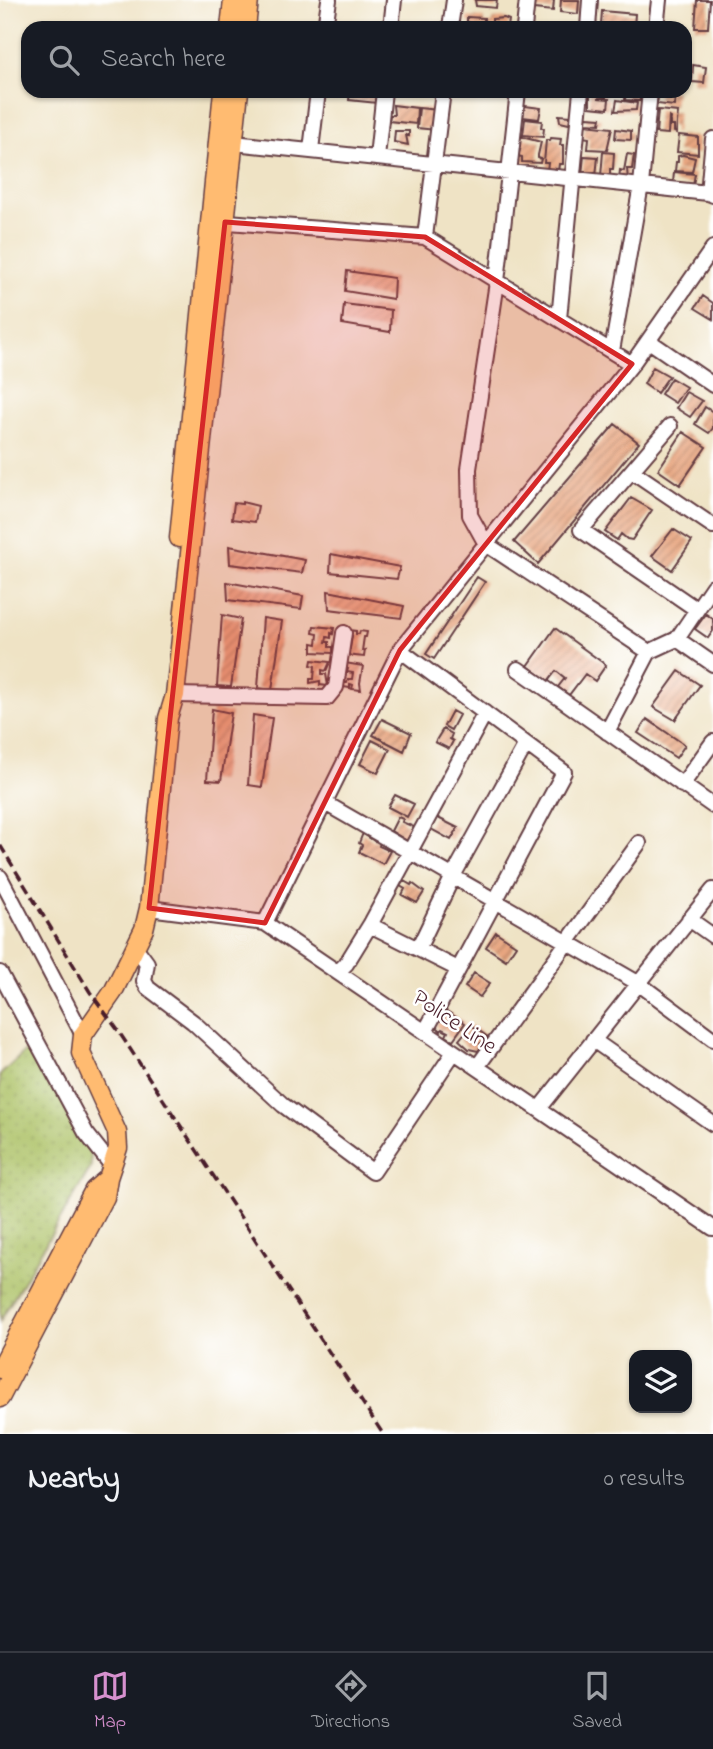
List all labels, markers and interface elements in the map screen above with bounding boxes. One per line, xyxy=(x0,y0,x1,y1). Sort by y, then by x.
search box xyxy=(21,21,692,98)
icon: search xyxy=(45,41,83,79)
text: Search here xyxy=(101,41,226,79)
street label: Police Line xyxy=(405,982,504,1064)
map controls xyxy=(629,1350,692,1413)
button: layers xyxy=(629,1350,692,1413)
text: Nearby xyxy=(28,1458,120,1502)
text: 0 results xyxy=(604,1463,685,1496)
tab: Map xyxy=(91,1667,129,1736)
tab: Directions xyxy=(311,1667,390,1736)
tab: Saved xyxy=(572,1667,622,1736)

